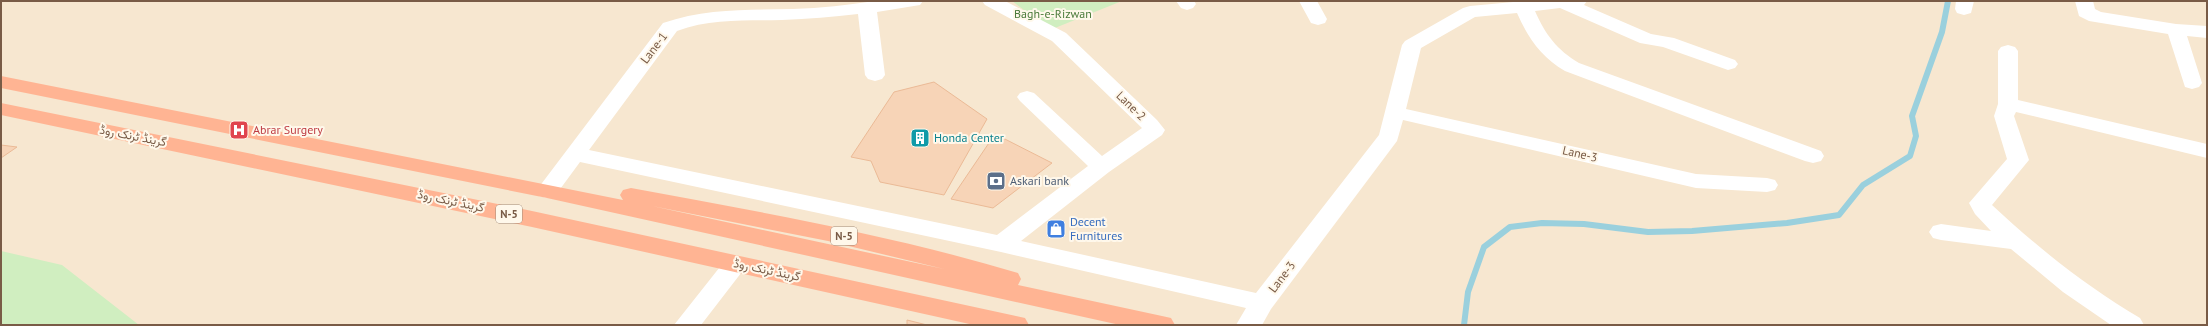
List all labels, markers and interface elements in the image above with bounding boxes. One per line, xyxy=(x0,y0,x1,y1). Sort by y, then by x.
park label: Bagh-e-Rizwan xyxy=(1014,6,1092,21)
street label: Lane-1 xyxy=(637,29,670,66)
street label: Lane-2 xyxy=(1113,88,1149,123)
hospital icon: Abrar Surgery xyxy=(228,119,250,141)
street label: گرینڈ ٹرنک روڈ xyxy=(98,122,168,150)
place label: Abrar Surgery xyxy=(253,122,323,137)
building icon: Honda Center xyxy=(909,127,931,149)
place label: Honda Center xyxy=(934,130,1004,145)
street label: Lane-3 xyxy=(1561,142,1599,165)
bank icon: Askari bank xyxy=(985,170,1007,192)
place label: Askari bank xyxy=(1010,173,1069,188)
street label: گرینڈ ٹرنک روڈ xyxy=(416,186,486,216)
road number: N-5 xyxy=(496,205,522,223)
place label: Decent Furnitures xyxy=(1070,214,1122,243)
shop icon: Decent Furnitures xyxy=(1045,218,1067,240)
road number: N-5 xyxy=(831,227,857,245)
street label: گرینڈ ٹرنک روڈ xyxy=(732,255,802,285)
street label: Lane-3 xyxy=(1265,258,1298,295)

